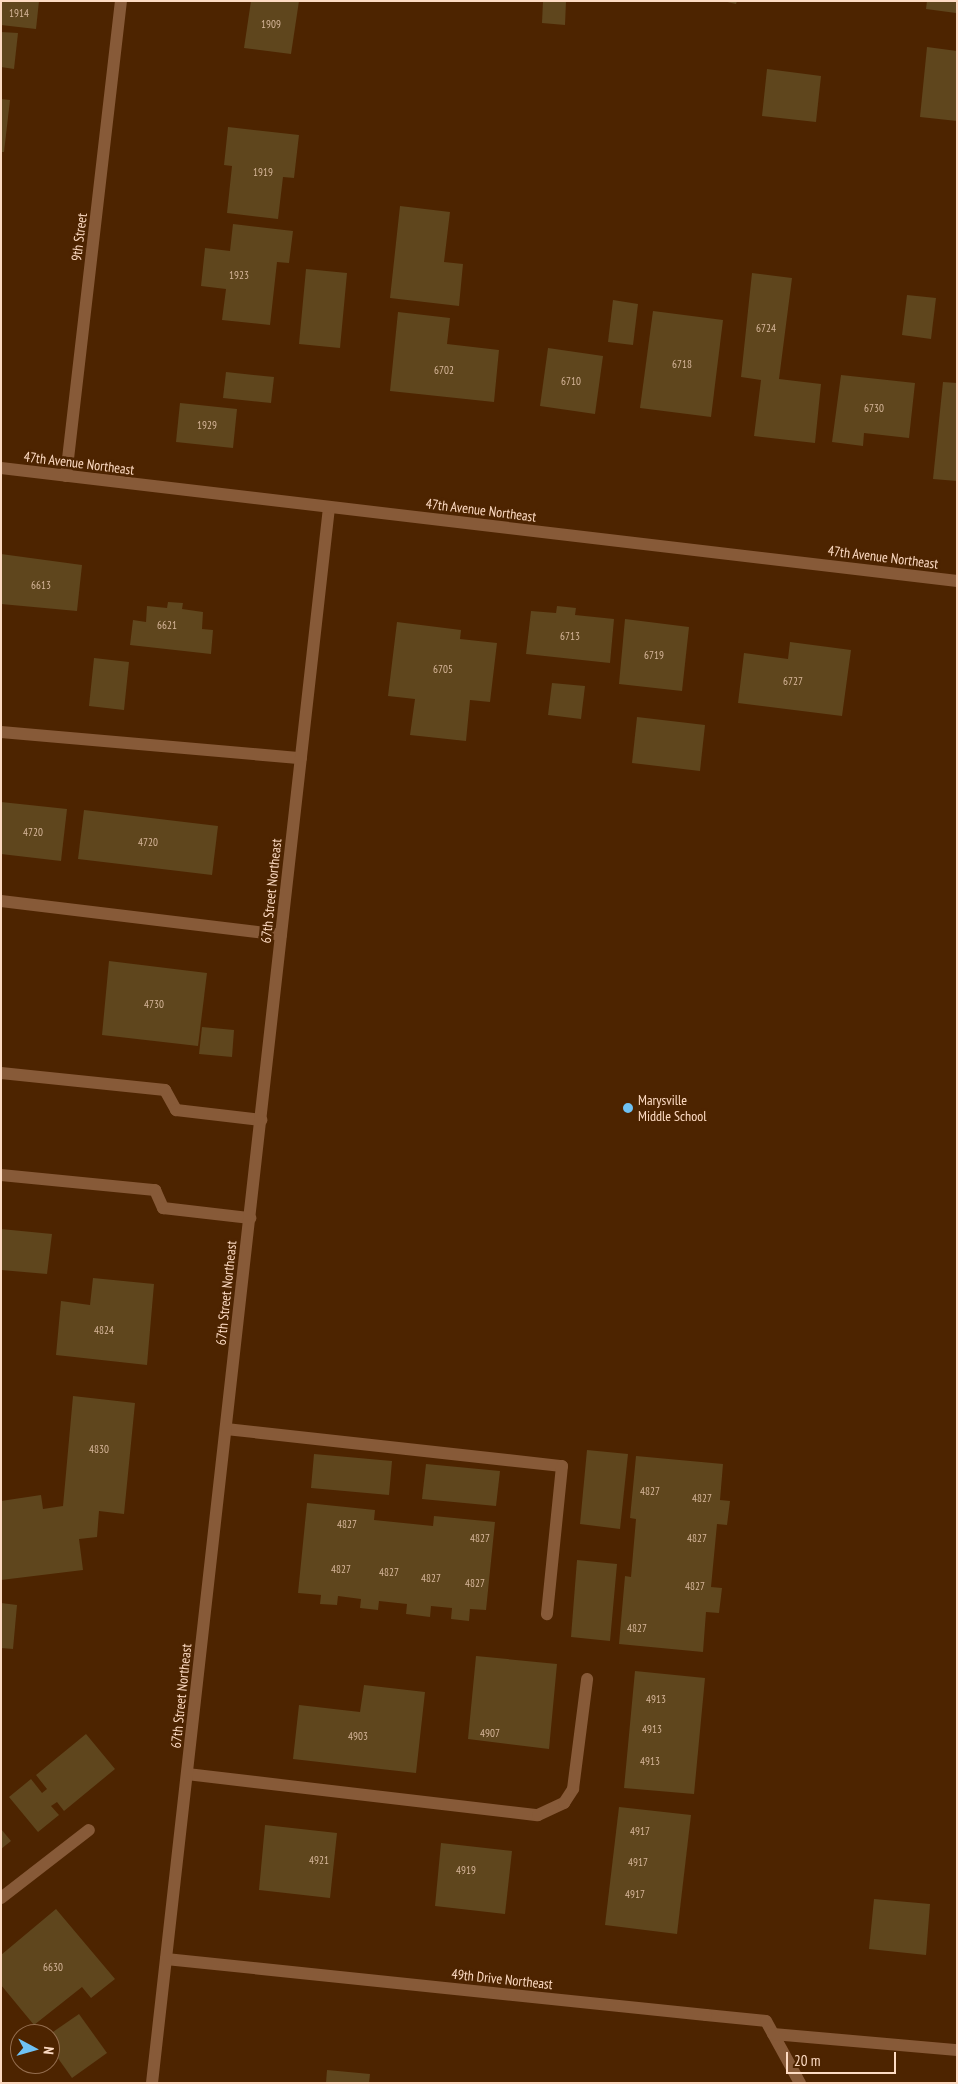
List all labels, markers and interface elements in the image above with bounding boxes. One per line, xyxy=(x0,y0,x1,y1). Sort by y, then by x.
house number: 1914 xyxy=(9,6,29,20)
house number: 1909 xyxy=(261,17,281,31)
house number: 1919 xyxy=(253,165,273,179)
street label: 9th Street xyxy=(68,212,90,262)
house number: 1923 xyxy=(229,268,249,282)
house number: 6724 xyxy=(756,321,776,335)
house number: 6718 xyxy=(672,357,692,371)
house number: 6702 xyxy=(434,363,454,377)
house number: 6710 xyxy=(561,374,581,388)
house number: 6730 xyxy=(864,401,884,415)
house number: 1929 xyxy=(197,418,217,432)
street label: 47th Avenue Northeast xyxy=(23,448,135,478)
street label: 47th Avenue Northeast xyxy=(425,495,537,525)
street label: 47th Avenue Northeast xyxy=(827,542,939,572)
house number: 6613 xyxy=(31,578,51,592)
house number: 6621 xyxy=(157,618,177,632)
house number: 6713 xyxy=(560,629,580,643)
house number: 6719 xyxy=(644,648,664,662)
house number: 6705 xyxy=(433,662,453,676)
house number: 6727 xyxy=(783,674,803,688)
house number: 4720 xyxy=(23,825,43,839)
house number: 4720 xyxy=(138,835,158,849)
street label: 67th Street Northeast xyxy=(257,838,285,944)
house number: 4730 xyxy=(144,997,164,1011)
place label: Marysville Middle School xyxy=(638,1092,707,1124)
marker: Marysville Middle School xyxy=(622,1102,634,1114)
street label: 67th Street Northeast xyxy=(212,1240,240,1346)
house number: 4824 xyxy=(94,1323,114,1337)
house number: 4830 xyxy=(89,1442,109,1456)
house number: 4827 xyxy=(640,1484,660,1498)
house number: 4827 xyxy=(692,1491,712,1505)
house number: 4827 xyxy=(337,1517,357,1531)
house number: 4827 xyxy=(470,1531,490,1545)
house number: 4827 xyxy=(687,1531,707,1545)
house number: 4827 xyxy=(331,1562,351,1576)
house number: 4827 xyxy=(379,1565,399,1579)
house number: 4827 xyxy=(421,1571,441,1585)
house number: 4827 xyxy=(465,1576,485,1590)
house number: 4827 xyxy=(685,1579,705,1593)
house number: 4827 xyxy=(627,1621,647,1635)
street label: 67th Street Northeast xyxy=(167,1643,195,1749)
house number: 4913 xyxy=(646,1692,666,1706)
house number: 4913 xyxy=(642,1722,662,1736)
house number: 4907 xyxy=(480,1726,500,1740)
house number: 4903 xyxy=(348,1729,368,1743)
house number: 4913 xyxy=(640,1754,660,1768)
house number: 4917 xyxy=(630,1824,650,1838)
house number: 4921 xyxy=(309,1853,329,1867)
house number: 4917 xyxy=(628,1855,648,1869)
house number: 4919 xyxy=(456,1863,476,1877)
house number: 4917 xyxy=(625,1887,645,1901)
house number: 6630 xyxy=(43,1960,63,1974)
street label: 49th Drive Northeast xyxy=(451,1965,553,1993)
north arrow xyxy=(10,2024,60,2074)
scale bar xyxy=(788,2042,898,2074)
text: N xyxy=(40,2046,58,2055)
text: 20 m xyxy=(794,2051,820,2070)

